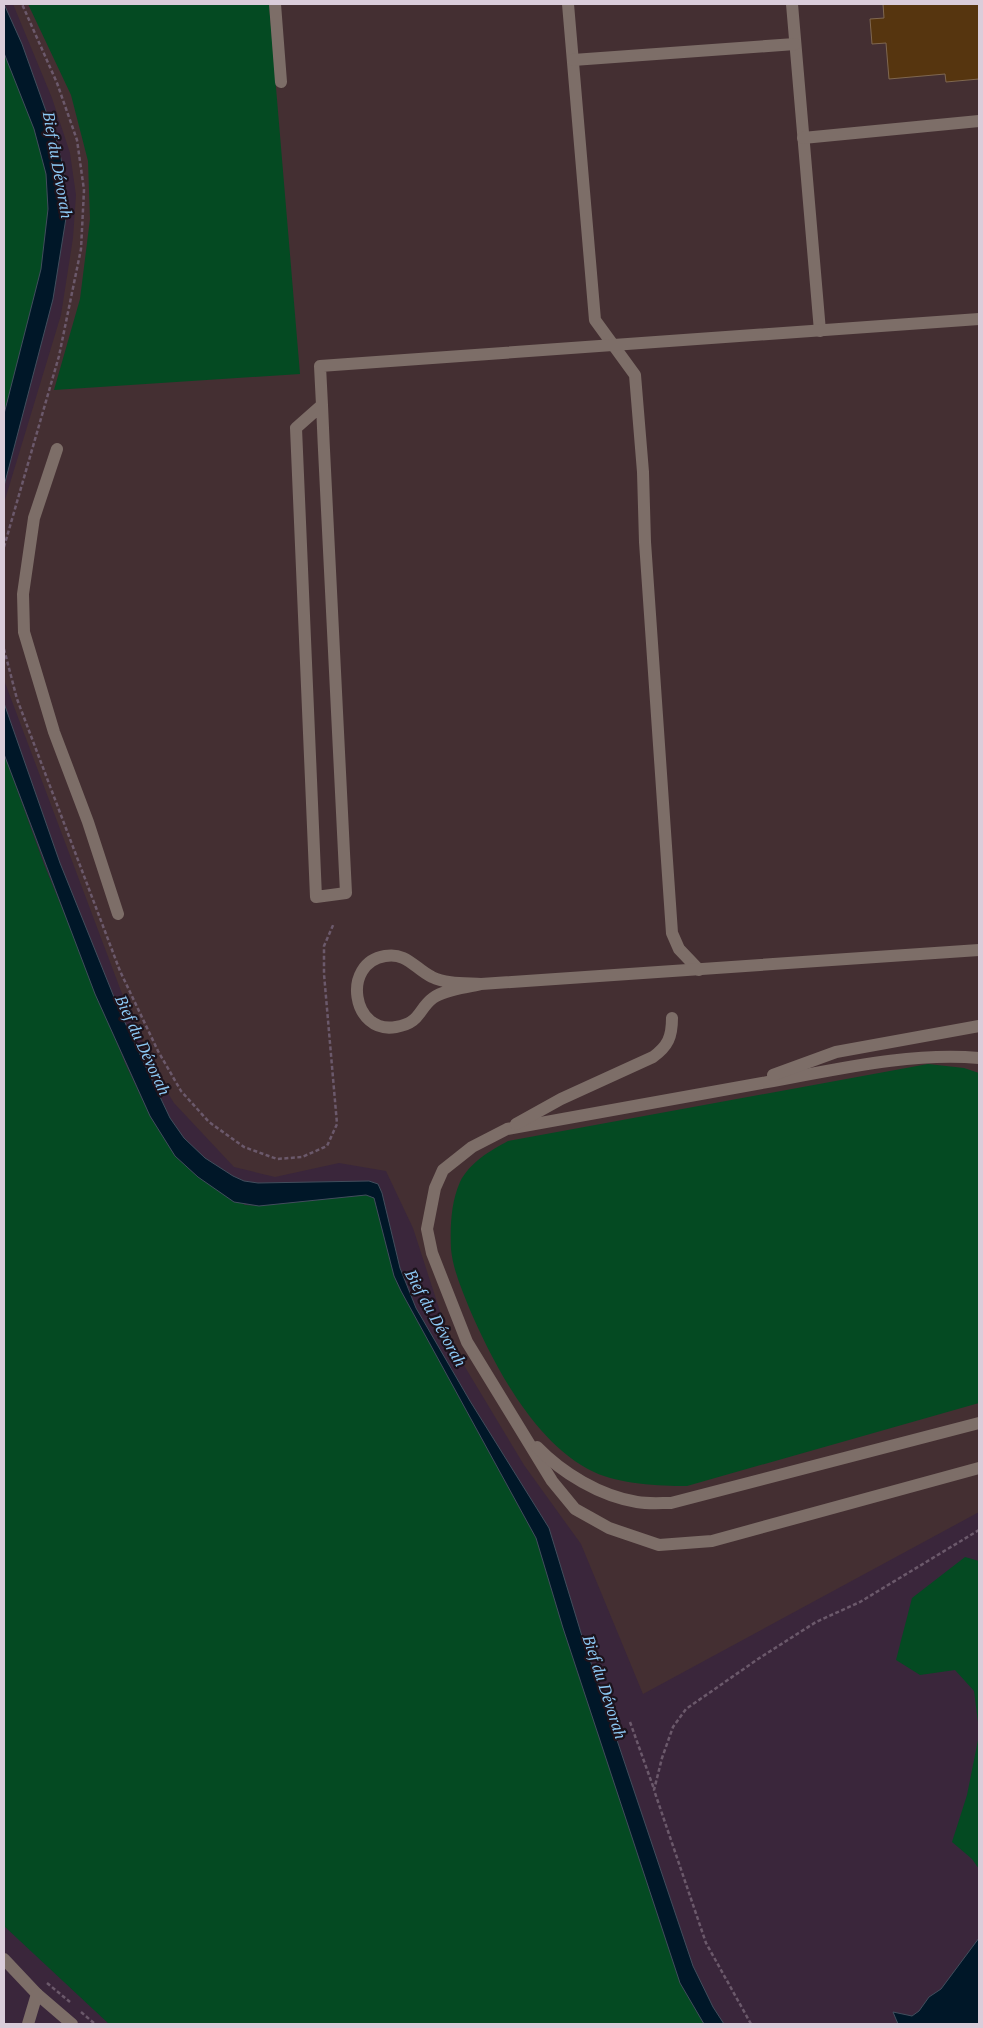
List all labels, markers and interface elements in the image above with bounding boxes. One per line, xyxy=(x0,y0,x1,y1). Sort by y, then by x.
water label: Bief du Dévorah xyxy=(38,109,78,220)
water label: Bief du Dévorah xyxy=(110,990,176,1099)
water label: Bief du Dévorah xyxy=(400,1264,472,1371)
water label: Bief du Dévorah xyxy=(578,1631,632,1742)

